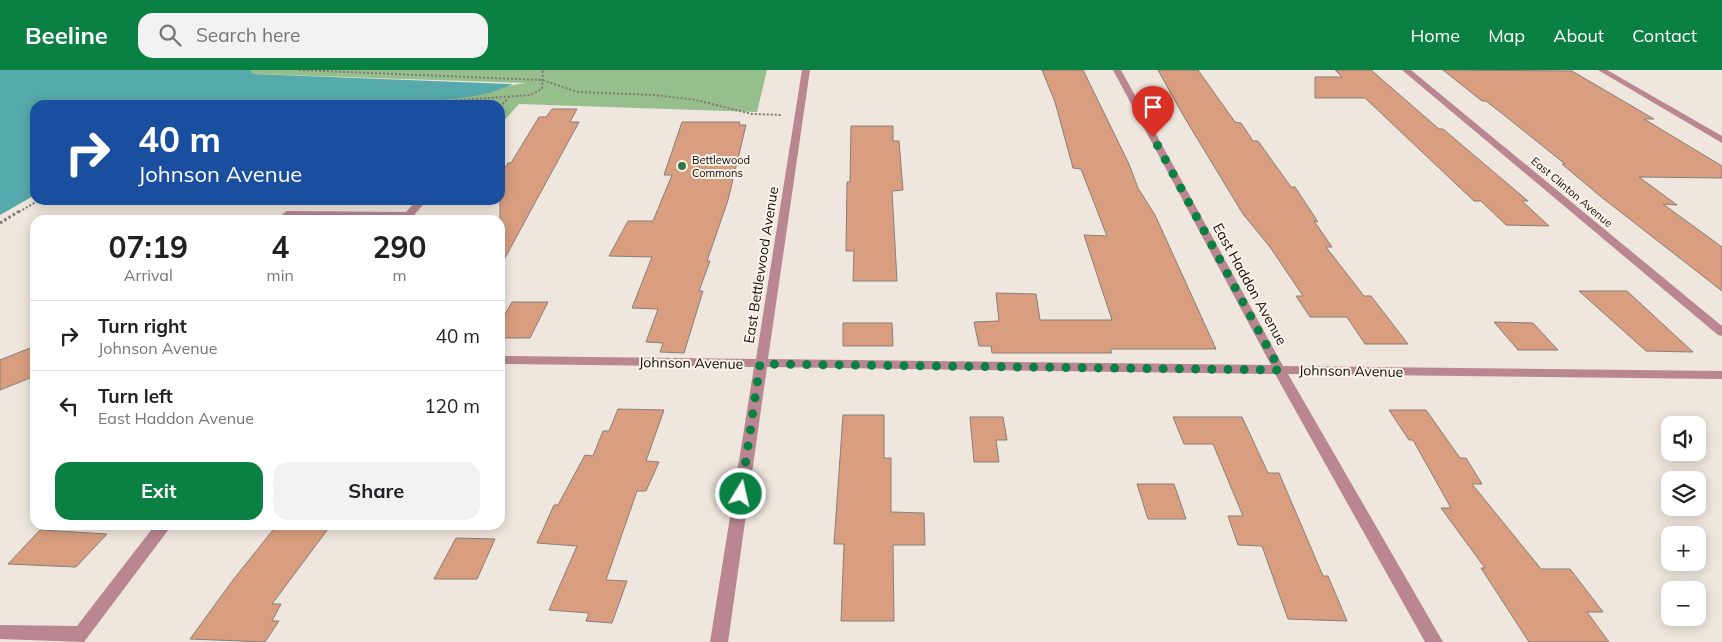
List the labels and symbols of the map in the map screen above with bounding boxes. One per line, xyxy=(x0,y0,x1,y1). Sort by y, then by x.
pin xyxy=(1132,86,1174,137)
place label: Bettlewood Commons xyxy=(692,153,750,180)
street label: East Clinton Avenue xyxy=(1528,154,1616,230)
marker: Bettlewood Commons xyxy=(676,160,688,172)
street label: East Bettlewood Avenue xyxy=(740,185,782,345)
street label: East Haddon Avenue xyxy=(1209,220,1291,348)
street label: Johnson Avenue xyxy=(639,353,743,373)
street label: Johnson Avenue xyxy=(1299,361,1403,381)
position arrow xyxy=(714,467,766,519)

